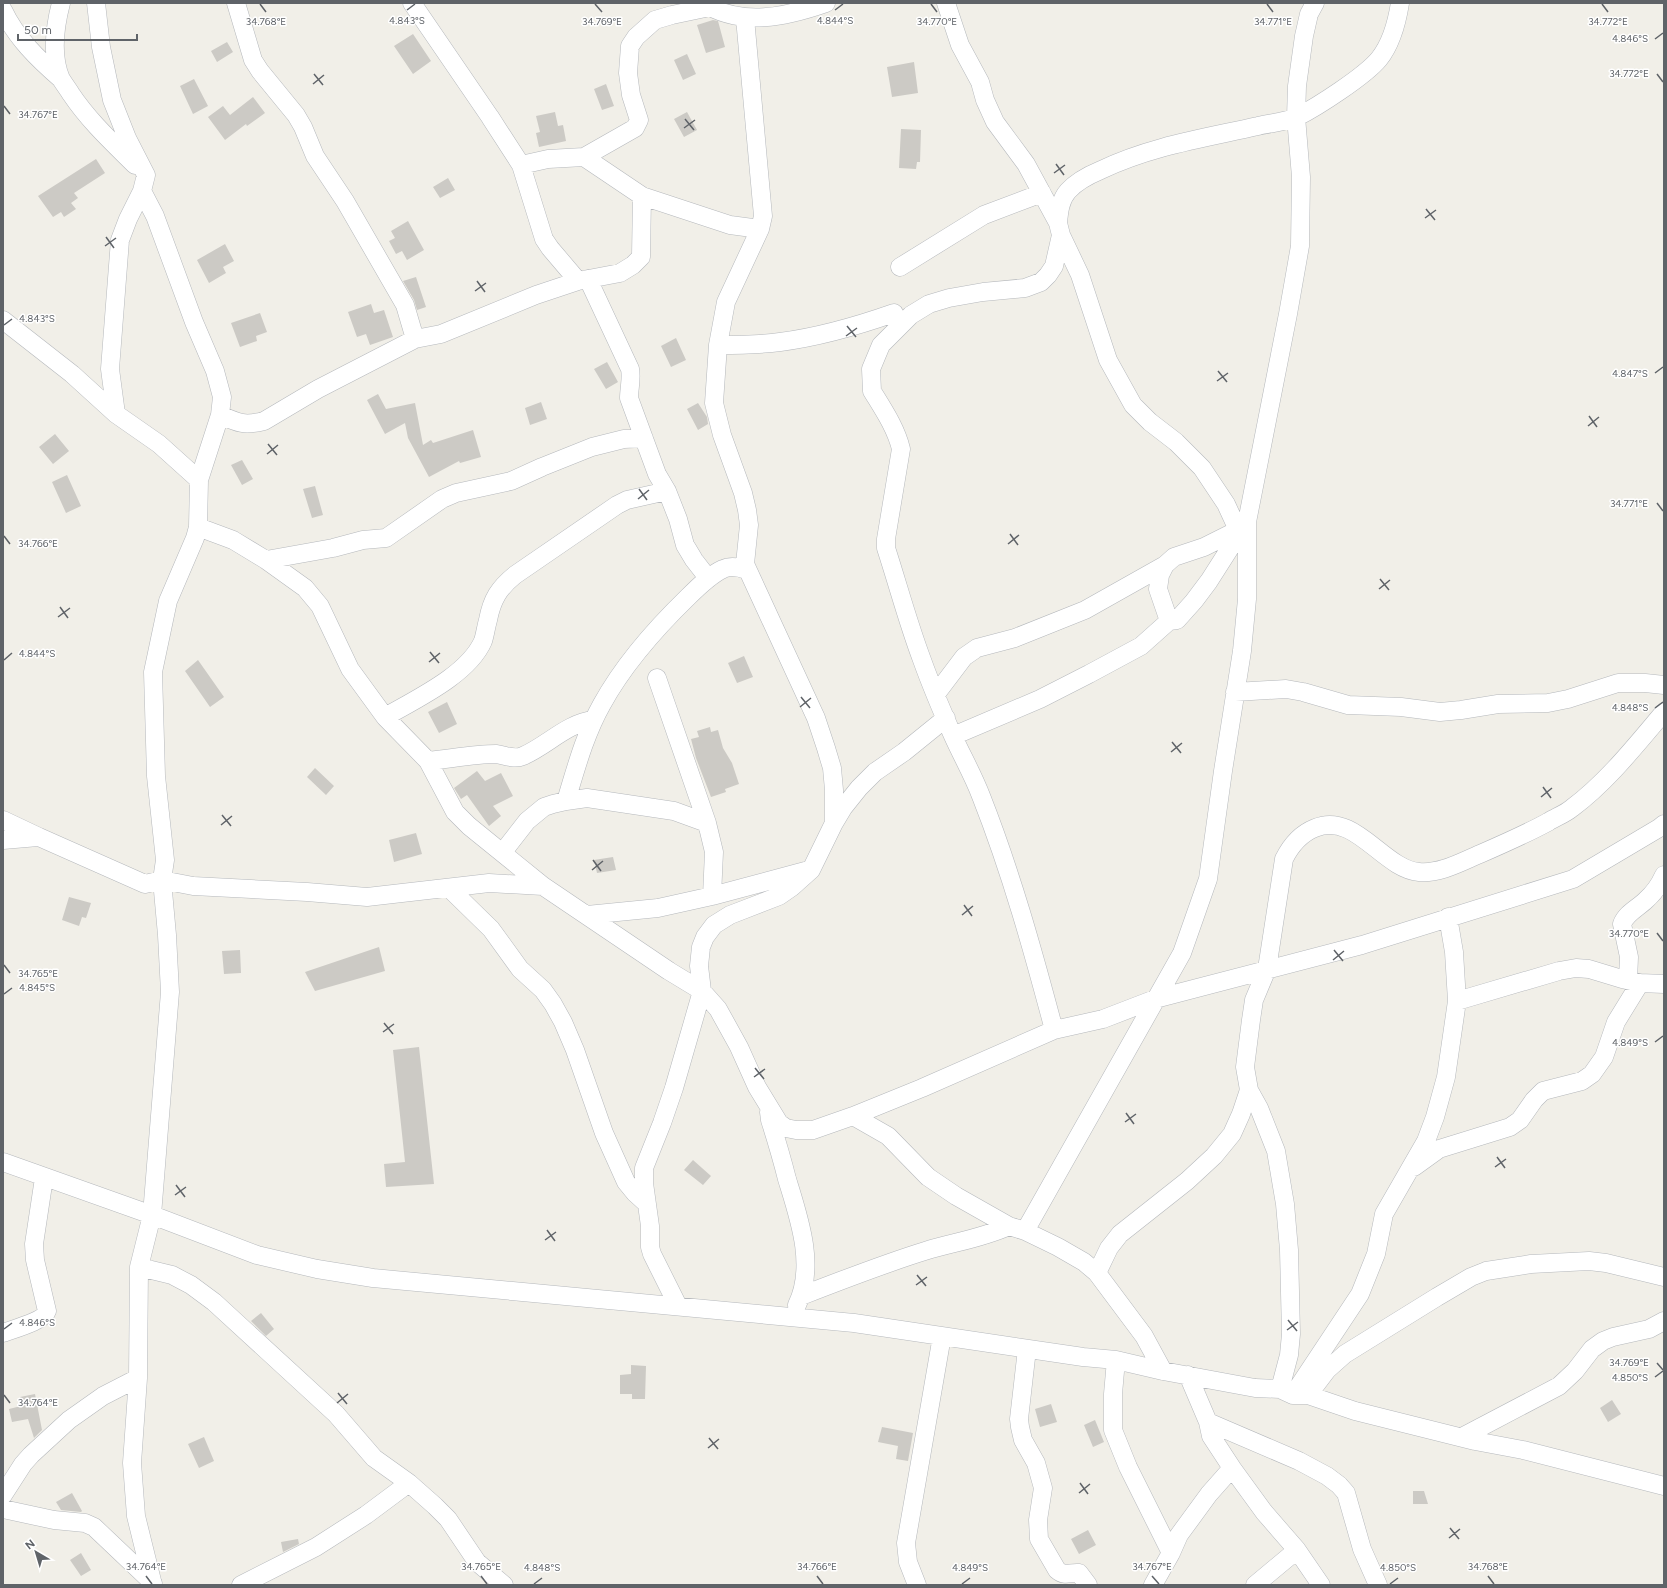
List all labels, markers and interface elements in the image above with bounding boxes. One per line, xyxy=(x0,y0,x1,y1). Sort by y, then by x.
text: 4.843°S xyxy=(389,14,425,27)
text: 4.844°S xyxy=(817,14,853,27)
text: 34.768°E xyxy=(246,15,286,28)
text: 34.769°E xyxy=(582,15,622,28)
text: 34.770°E xyxy=(917,15,957,28)
text: 34.771°E xyxy=(1254,15,1292,28)
text: 34.772°E xyxy=(1588,15,1628,28)
scale bar xyxy=(18,16,137,42)
text: 50 m xyxy=(24,23,52,37)
text: 4.846°S xyxy=(1612,32,1648,45)
text: 34.772°E xyxy=(1609,67,1649,80)
text: 34.767°E xyxy=(18,108,58,121)
text: 4.843°S xyxy=(19,312,55,325)
text: 4.847°S xyxy=(1612,367,1648,380)
text: 34.771°E xyxy=(1610,497,1648,510)
text: 34.766°E xyxy=(18,537,58,550)
text: 4.844°S xyxy=(19,647,55,660)
text: 4.848°S xyxy=(1612,701,1648,714)
text: 34.770°E xyxy=(1609,927,1649,940)
text: 34.765°E xyxy=(18,967,58,980)
text: 4.845°S xyxy=(19,981,55,994)
text: 4.849°S xyxy=(1612,1036,1648,1049)
text: 4.846°S xyxy=(19,1316,55,1329)
text: 34.769°E xyxy=(1609,1356,1649,1369)
text: 4.850°S xyxy=(1612,1371,1648,1384)
text: 34.764°E xyxy=(18,1396,58,1409)
north arrow xyxy=(16,1532,56,1572)
text: N xyxy=(23,1537,38,1552)
text: 34.764°E xyxy=(126,1560,166,1573)
text: 34.765°E xyxy=(461,1560,501,1573)
text: 34.766°E xyxy=(797,1560,837,1573)
text: 34.767°E xyxy=(1132,1560,1172,1573)
text: 34.768°E xyxy=(1468,1560,1508,1573)
text: 4.848°S xyxy=(524,1561,560,1574)
text: 4.849°S xyxy=(952,1561,988,1574)
text: 4.850°S xyxy=(1380,1561,1416,1574)

